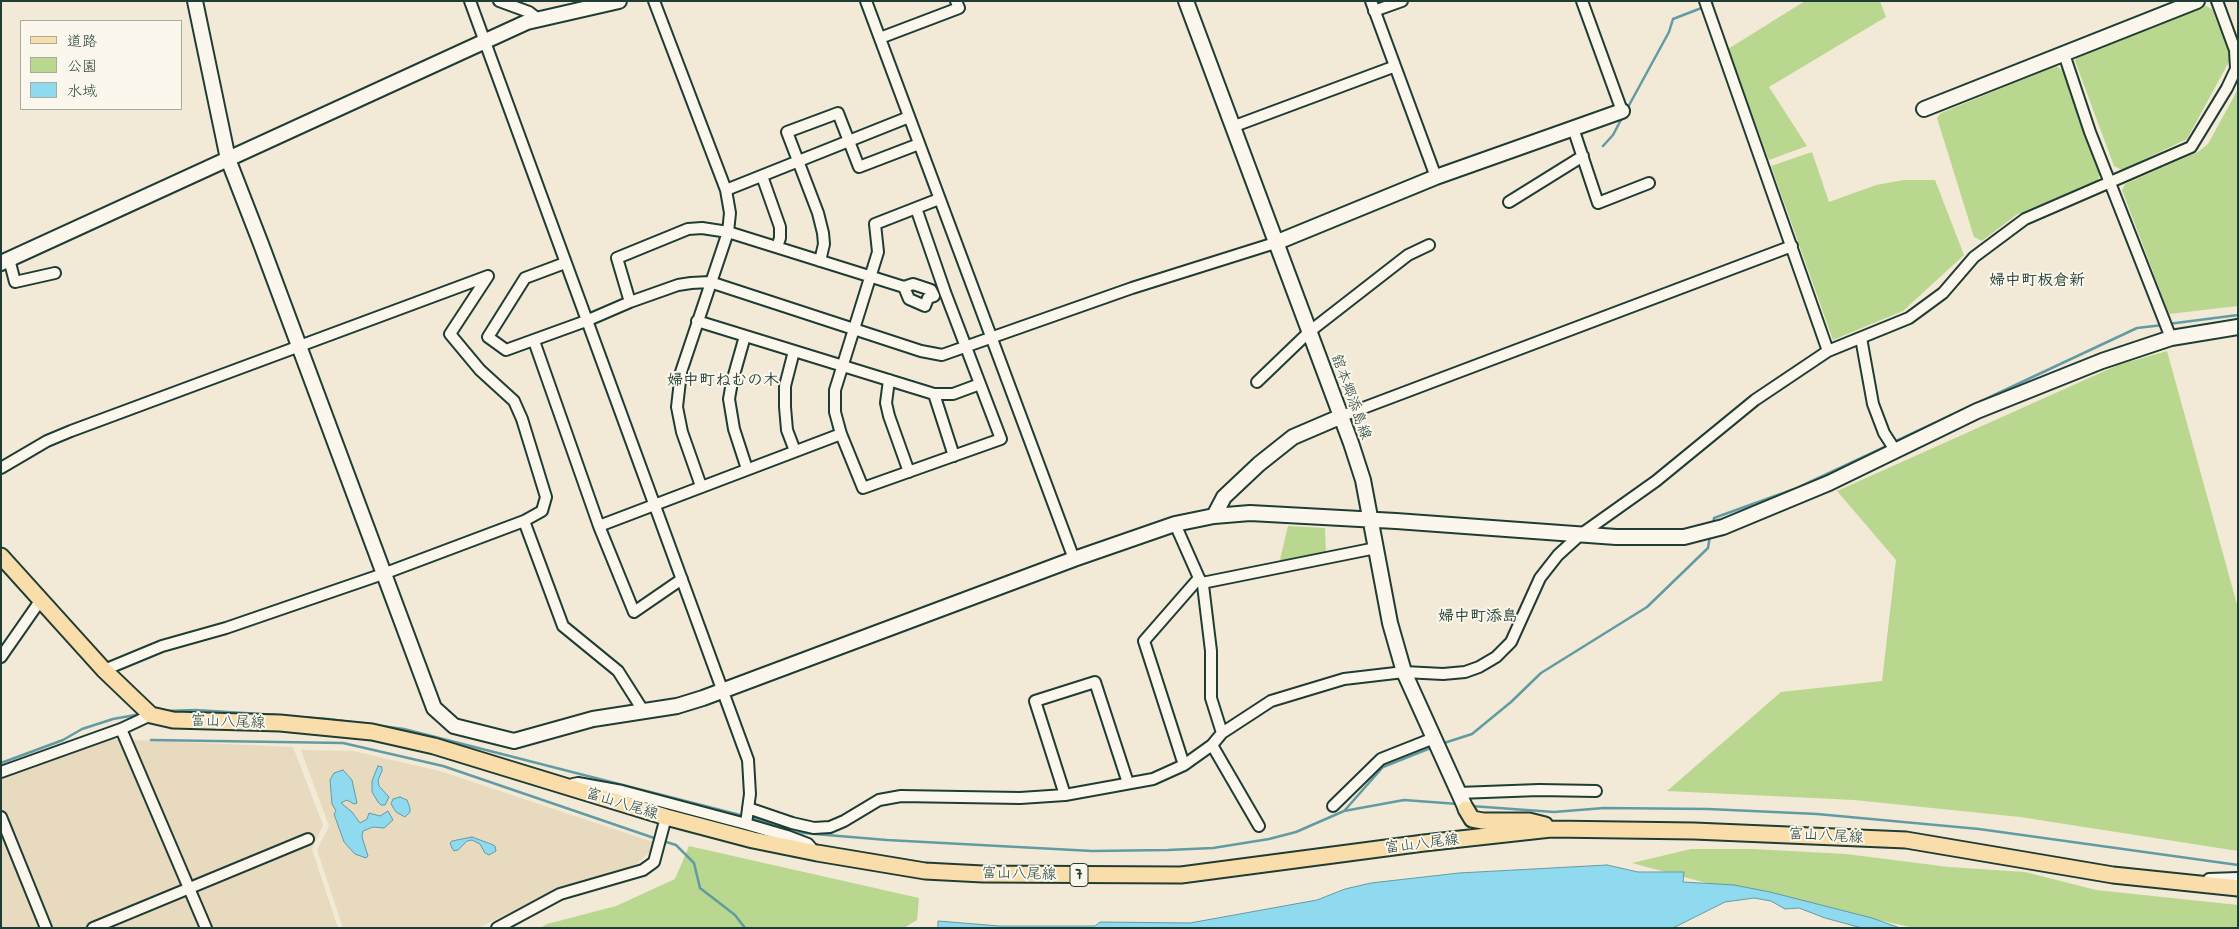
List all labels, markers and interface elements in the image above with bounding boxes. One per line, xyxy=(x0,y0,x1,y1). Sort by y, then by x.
legend xyxy=(20,20,182,110)
text: 道路 xyxy=(67,30,97,51)
text: 公園 xyxy=(67,55,97,76)
text: 水域 xyxy=(67,80,97,101)
district label: 婦中町板倉新 xyxy=(1989,271,2085,291)
street label: 舘本郷添島線 xyxy=(1327,352,1375,442)
district label: 婦中町ねむの木 xyxy=(667,371,779,391)
district label: 婦中町添島 xyxy=(1438,607,1518,627)
street label: 富山八尾線 xyxy=(190,712,266,732)
street label: 富山八尾線 xyxy=(584,784,660,824)
street label: 富山八尾線 xyxy=(1788,825,1864,847)
street label: 富山八尾線 xyxy=(1384,830,1460,858)
street label: 富山八尾線 xyxy=(981,864,1057,884)
road number: 7 xyxy=(1070,864,1088,886)

